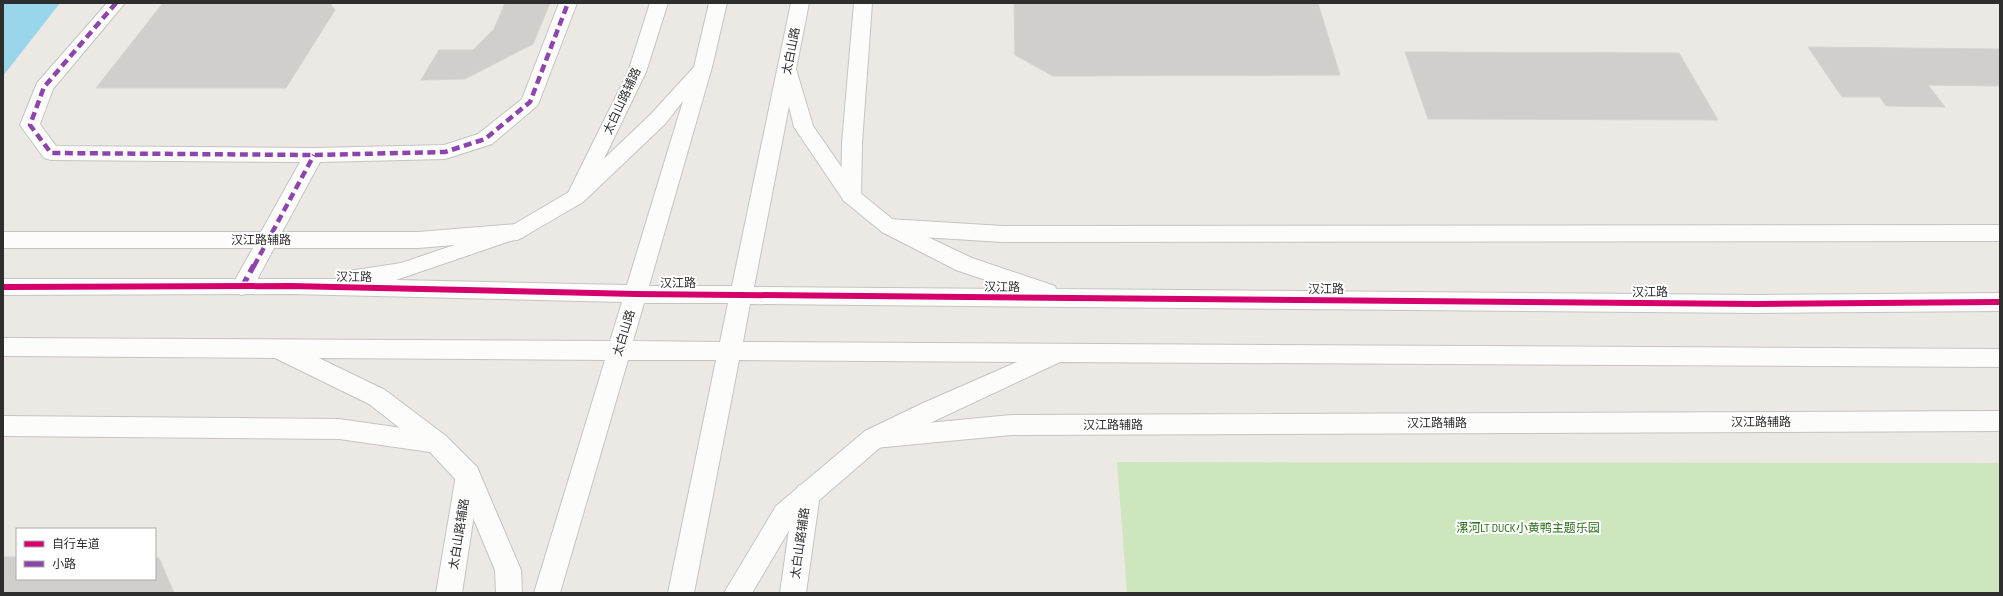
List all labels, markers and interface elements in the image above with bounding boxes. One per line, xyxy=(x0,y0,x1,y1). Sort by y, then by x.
street label: 太白山路 xyxy=(779,26,802,76)
street label: 太白山路辅路 xyxy=(600,65,644,137)
street label: 汉江路辅路 xyxy=(231,232,291,247)
street label: 汉江路 xyxy=(336,269,372,284)
street label: 汉江路 xyxy=(660,275,696,290)
street label: 汉江路 xyxy=(984,279,1020,294)
street label: 汉江路 xyxy=(1308,281,1344,296)
street label: 汉江路 xyxy=(1632,284,1668,299)
street label: 太白山路 xyxy=(609,308,638,358)
street label: 汉江路辅路 xyxy=(1731,414,1791,429)
street label: 汉江路辅路 xyxy=(1407,415,1467,430)
street label: 汉江路辅路 xyxy=(1083,417,1143,432)
street label: 太白山路辅路 xyxy=(445,497,472,571)
street label: 太白山路辅路 xyxy=(787,506,812,580)
park label: 漯河LT DUCK小黄鸭主题乐园 xyxy=(1456,520,1600,535)
legend xyxy=(16,528,156,580)
text: 自行车道 xyxy=(52,536,100,551)
text: 小路 xyxy=(52,556,76,571)

